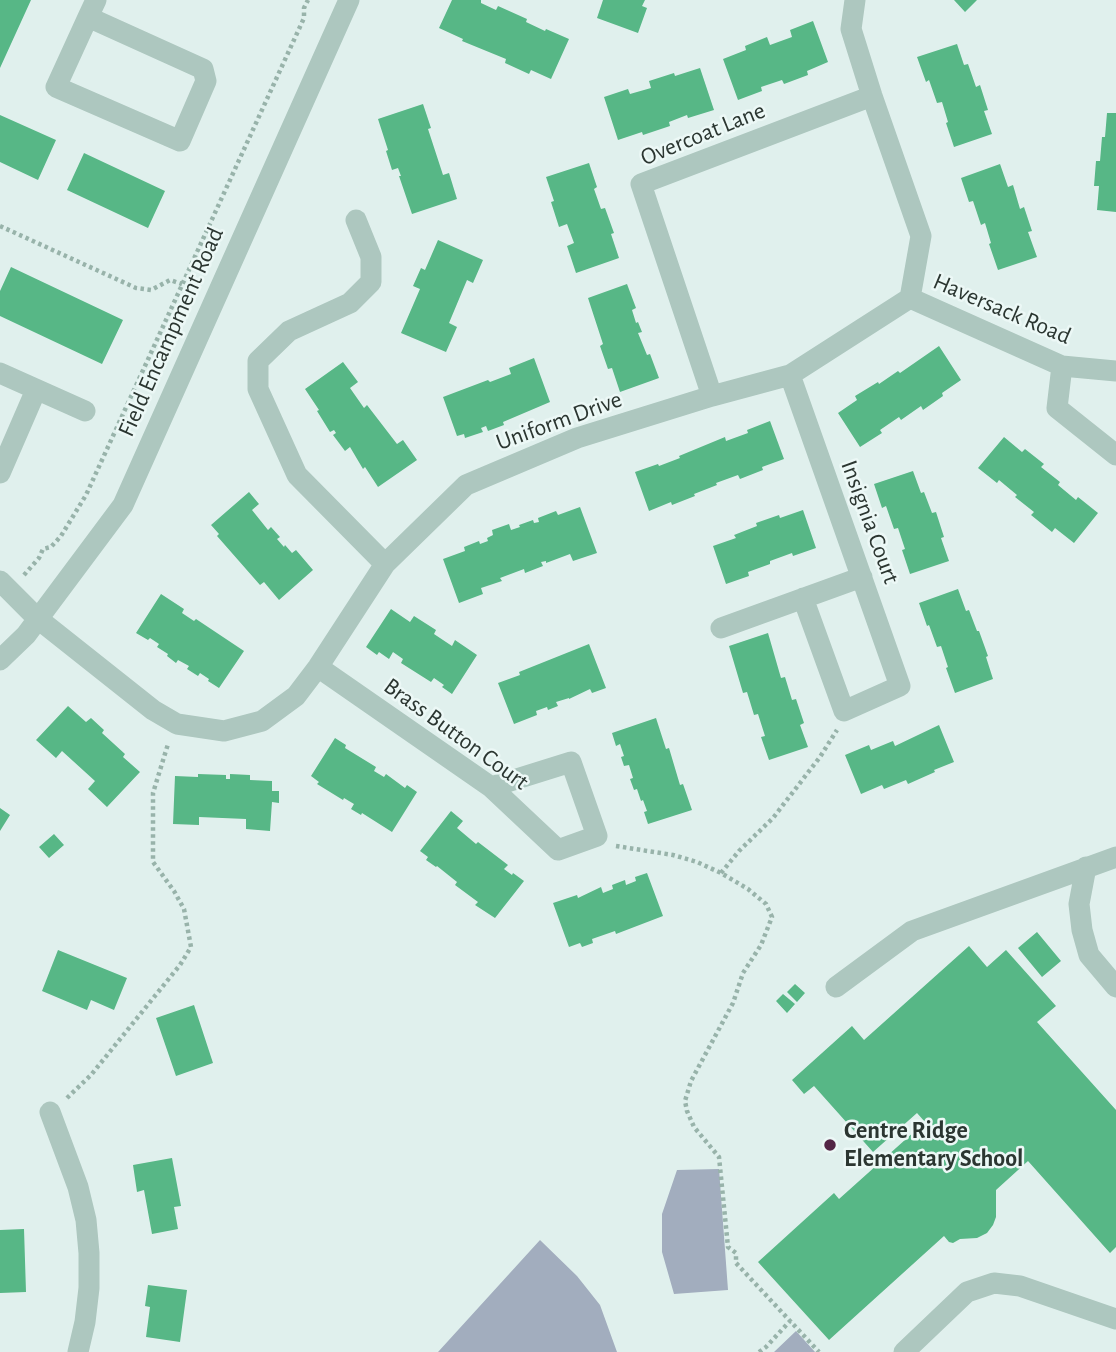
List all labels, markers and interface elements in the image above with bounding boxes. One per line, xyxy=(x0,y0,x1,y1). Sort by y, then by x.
street label: Overcoat Lane xyxy=(636,96,770,172)
street label: Field Encampment Road xyxy=(112,223,230,441)
street label: Haversack Road xyxy=(929,267,1075,351)
street label: Uniform Drive xyxy=(492,385,626,457)
street label: Insignia Court xyxy=(834,456,906,588)
street label: Brass Button Court xyxy=(378,672,534,796)
place label: Centre Ridge Elementary School xyxy=(844,1117,1023,1173)
marker: Centre Ridge Elementary School xyxy=(822,1137,838,1153)

